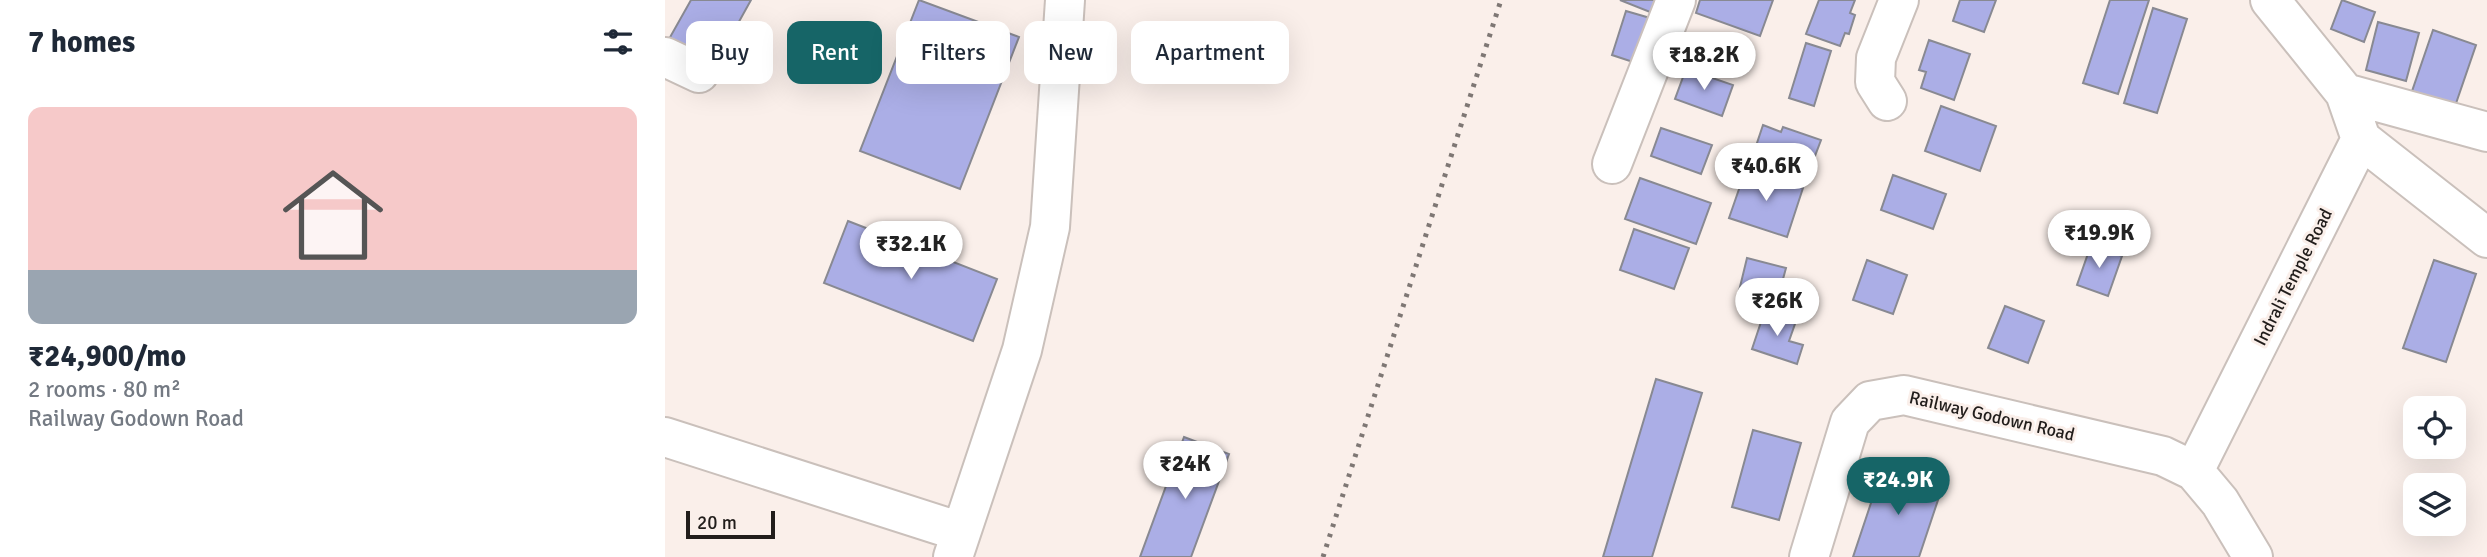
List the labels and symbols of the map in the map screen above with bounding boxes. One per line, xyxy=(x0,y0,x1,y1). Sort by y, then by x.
pin: ₹18.2K xyxy=(1647,32,1761,92)
pin: ₹40.6K xyxy=(1709,144,1823,203)
street label: Indrali Temple Road xyxy=(2249,205,2337,349)
pin: ₹19.9K xyxy=(2042,210,2156,270)
pin: ₹32.1K xyxy=(854,222,968,281)
pin: ₹26K xyxy=(1736,278,1818,338)
street label: Railway Godown Road xyxy=(1907,386,2077,446)
pin: ₹24K xyxy=(1144,442,1226,501)
pin: ₹24.9K xyxy=(1841,458,1955,517)
scale bar xyxy=(686,508,775,540)

